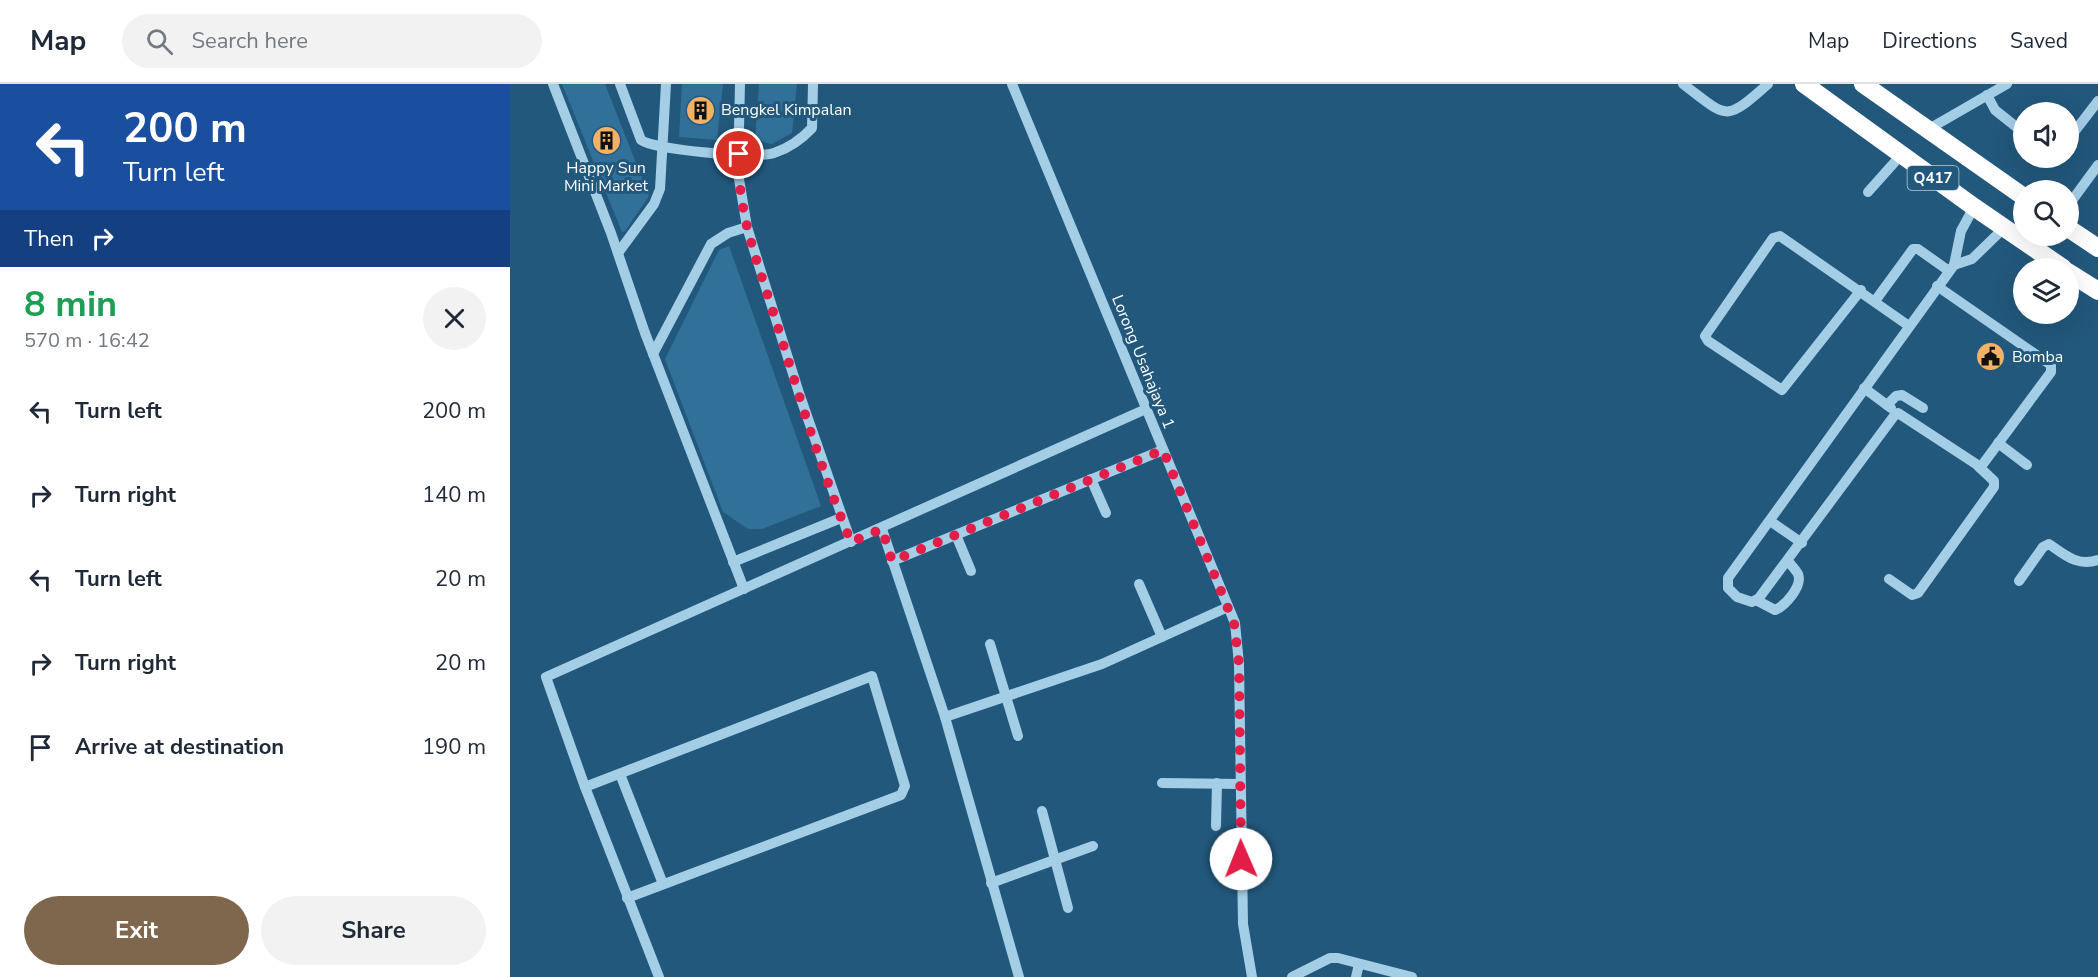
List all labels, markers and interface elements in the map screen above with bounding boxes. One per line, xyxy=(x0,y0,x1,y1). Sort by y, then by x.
search box xyxy=(122,14,542,68)
text: Map xyxy=(30,22,86,60)
icon: search xyxy=(143,25,176,58)
text: Search here xyxy=(191,26,308,56)
text: Map xyxy=(1808,27,1849,55)
text: Directions xyxy=(1882,27,1977,55)
text: Saved xyxy=(2010,27,2068,55)
building icon: Bengkel Kimpalan xyxy=(684,94,716,126)
place label: Bengkel Kimpalan xyxy=(721,99,851,121)
text: 200 m xyxy=(123,100,247,157)
map controls xyxy=(2013,102,2079,324)
button: sound xyxy=(2013,102,2079,168)
icon: left xyxy=(24,108,102,186)
building icon: Happy Sun Mini Market xyxy=(590,124,622,156)
pin xyxy=(713,128,764,179)
icon: arrive xyxy=(722,137,755,170)
text: Turn left xyxy=(123,154,224,191)
place label: Happy Sun Mini Market xyxy=(564,157,648,197)
road number: Q417 xyxy=(1908,166,1958,190)
button: search xyxy=(2013,180,2079,246)
icon: right xyxy=(86,222,119,255)
text: Then xyxy=(24,224,74,254)
button: layers xyxy=(2013,258,2079,324)
text: 8 min xyxy=(24,280,117,329)
button: close xyxy=(423,287,486,350)
street label: Lorong Usahajaya 1 xyxy=(1106,292,1180,432)
text: 570 m · 16:42 xyxy=(24,327,150,354)
public building icon: Bomba xyxy=(1975,341,2007,373)
place label: Bomba xyxy=(2012,346,2063,368)
icon: left xyxy=(24,395,57,428)
text: Turn left xyxy=(75,396,162,426)
text: 200 m xyxy=(422,396,486,426)
icon: right xyxy=(24,479,57,512)
text: Turn right xyxy=(75,480,176,510)
text: 140 m xyxy=(422,480,486,510)
icon: left xyxy=(24,563,57,596)
text: Turn left xyxy=(75,564,162,594)
text: 20 m xyxy=(435,564,486,594)
icon: right xyxy=(24,647,57,680)
text: Turn right xyxy=(75,648,176,678)
text: 20 m xyxy=(435,648,486,678)
icon: arrive xyxy=(24,731,57,764)
text: Arrive at destination xyxy=(75,732,284,762)
text: 190 m xyxy=(422,732,486,762)
position arrow xyxy=(1209,827,1273,891)
button: Exit xyxy=(24,896,249,965)
button: Share xyxy=(261,896,486,965)

